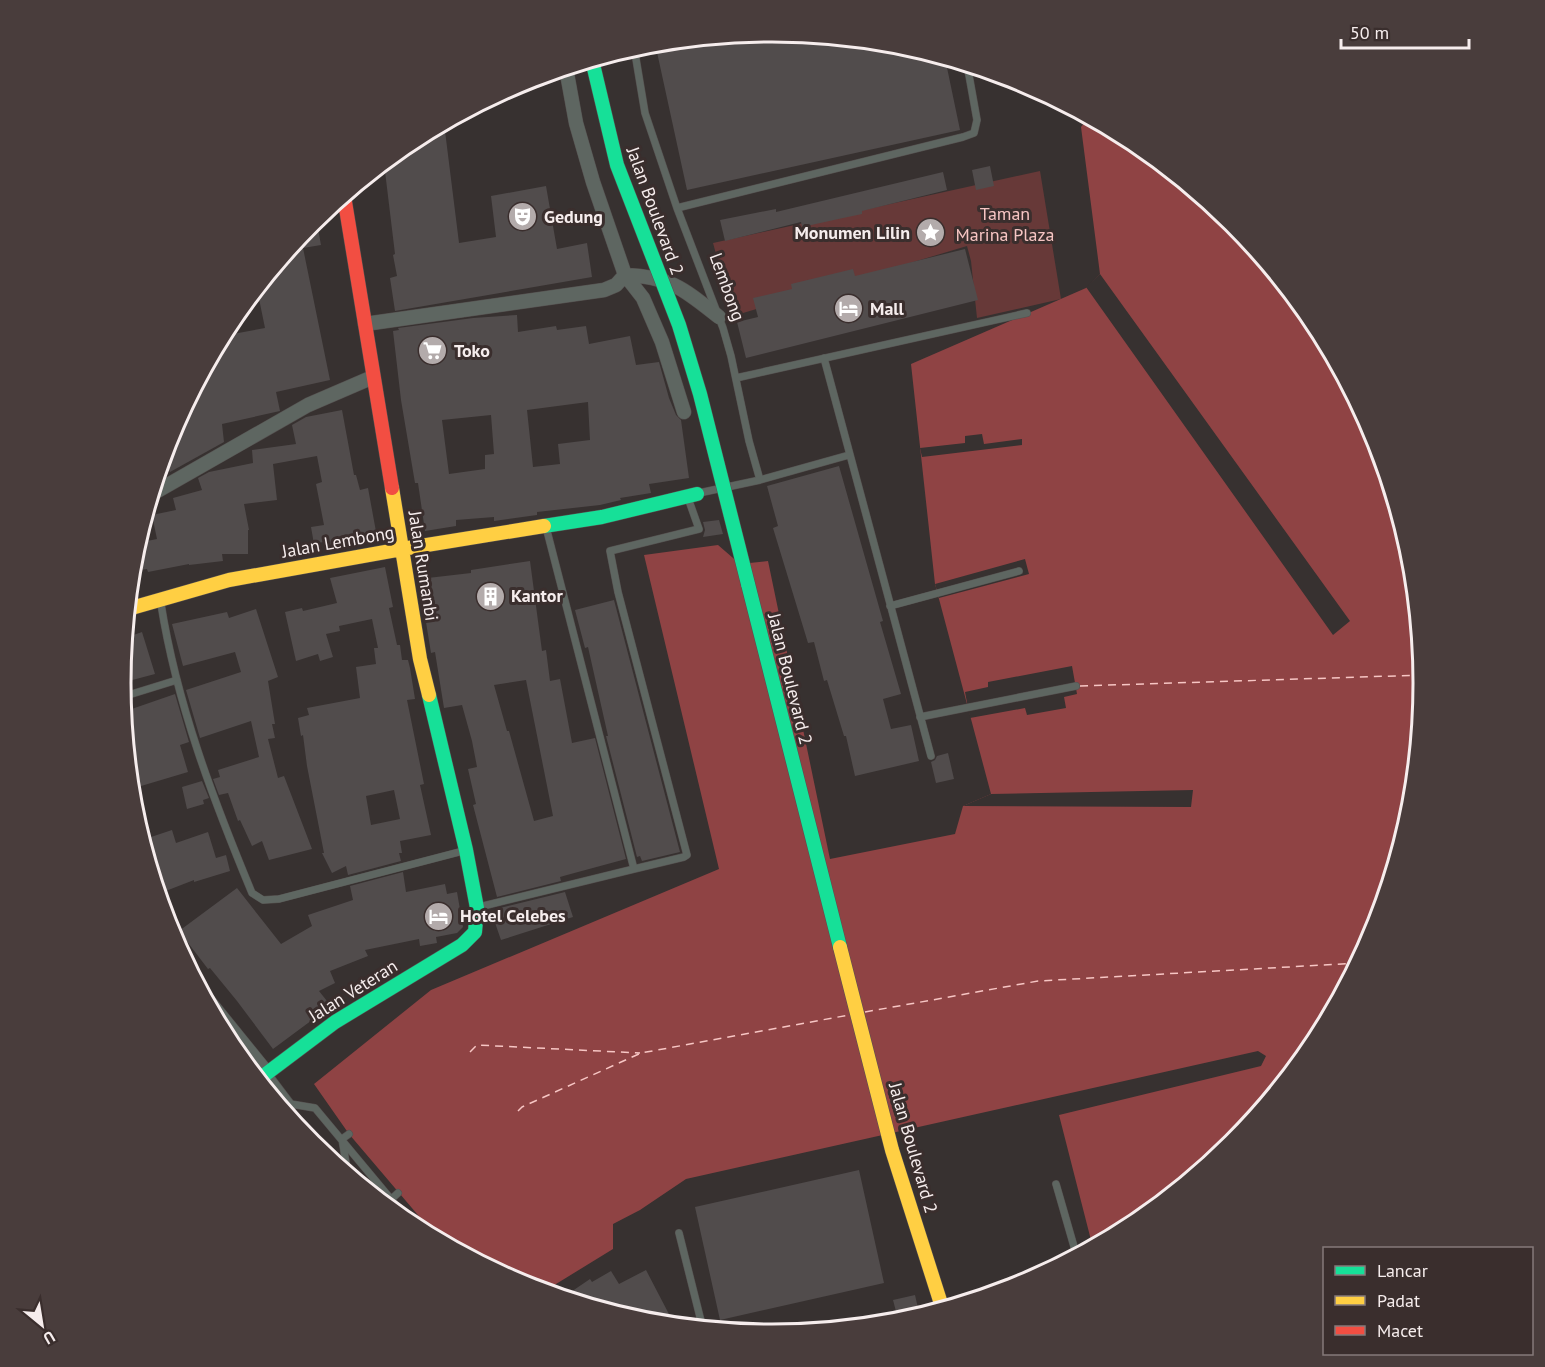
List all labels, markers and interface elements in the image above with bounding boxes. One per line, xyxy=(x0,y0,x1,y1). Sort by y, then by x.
scale bar xyxy=(1341,12,1468,50)
text: 50 m xyxy=(1350,21,1389,44)
street label: Jalan Boulevard 2 xyxy=(621,143,689,278)
theatre icon: Gedung xyxy=(507,201,539,233)
park label: Taman Marina Plaza xyxy=(956,202,1054,246)
place label: Gedung xyxy=(544,205,603,228)
place icon: Monumen Lilin xyxy=(915,217,947,249)
place label: Monumen Lilin xyxy=(794,221,910,244)
street label: Lembong xyxy=(705,250,750,324)
hotel icon: Mall xyxy=(833,293,865,325)
place label: Mall xyxy=(870,297,905,320)
supermarket icon: Toko xyxy=(417,335,449,367)
place label: Toko xyxy=(454,339,490,362)
street label: Jalan Rumanbi xyxy=(403,508,444,623)
street label: Jalan Lembong xyxy=(279,520,396,563)
building icon: Kantor xyxy=(474,580,506,612)
place label: Kantor xyxy=(511,584,563,607)
street label: Jalan Boulevard 2 xyxy=(763,610,818,747)
hotel icon: Hotel Celebes xyxy=(423,900,455,932)
place label: Hotel Celebes xyxy=(460,904,566,927)
street label: Jalan Veteran xyxy=(303,954,402,1028)
street label: Jalan Boulevard 2 xyxy=(884,1079,943,1216)
legend xyxy=(1323,1247,1533,1355)
text: Lancar xyxy=(1377,1259,1428,1282)
text: Padat xyxy=(1377,1289,1420,1312)
north arrow xyxy=(12,1295,72,1355)
text: Macet xyxy=(1377,1319,1423,1342)
text: U xyxy=(40,1327,59,1349)

